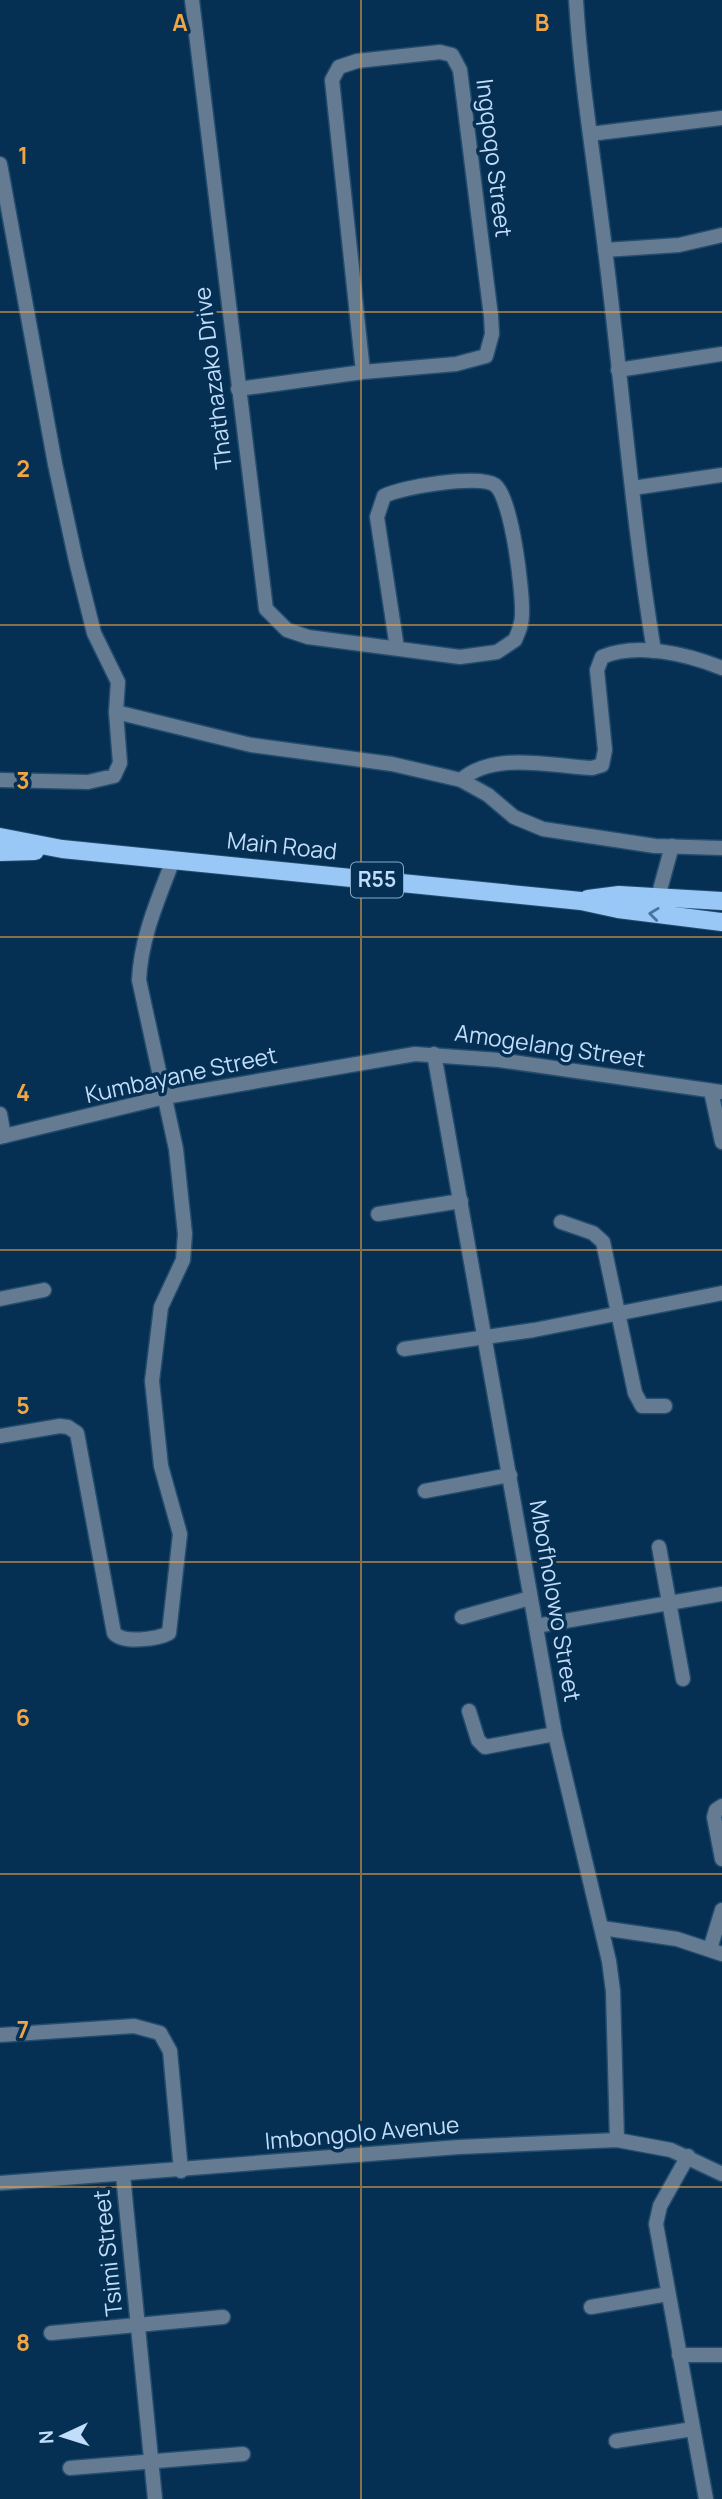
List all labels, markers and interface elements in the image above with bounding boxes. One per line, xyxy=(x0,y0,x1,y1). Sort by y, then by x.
text: A xyxy=(172,6,188,38)
text: B xyxy=(535,6,549,38)
street label: Ingqoqo Street xyxy=(469,77,521,239)
text: 1 xyxy=(18,139,28,171)
street label: Thathazako Drive xyxy=(185,285,239,471)
text: 2 xyxy=(16,452,30,484)
text: 3 xyxy=(16,764,30,796)
street label: Main Road xyxy=(226,823,339,867)
road number: R55 xyxy=(351,862,403,898)
one-way arrow xyxy=(648,907,660,922)
street label: Amogelang Street xyxy=(453,1016,648,1074)
street label: Kumbayane Street xyxy=(82,1038,280,1110)
text: 4 xyxy=(16,1076,30,1108)
text: 5 xyxy=(16,1389,30,1421)
street label: Mbofholowo Street xyxy=(523,1498,589,1704)
text: 6 xyxy=(16,1701,30,1733)
text: 7 xyxy=(17,2013,29,2045)
street label: Imbongolo Avenue xyxy=(263,2108,461,2156)
street label: Tsimi Street xyxy=(84,2188,130,2318)
text: 8 xyxy=(16,2326,30,2358)
north arrow xyxy=(28,2401,98,2471)
text: N xyxy=(33,2429,59,2445)

